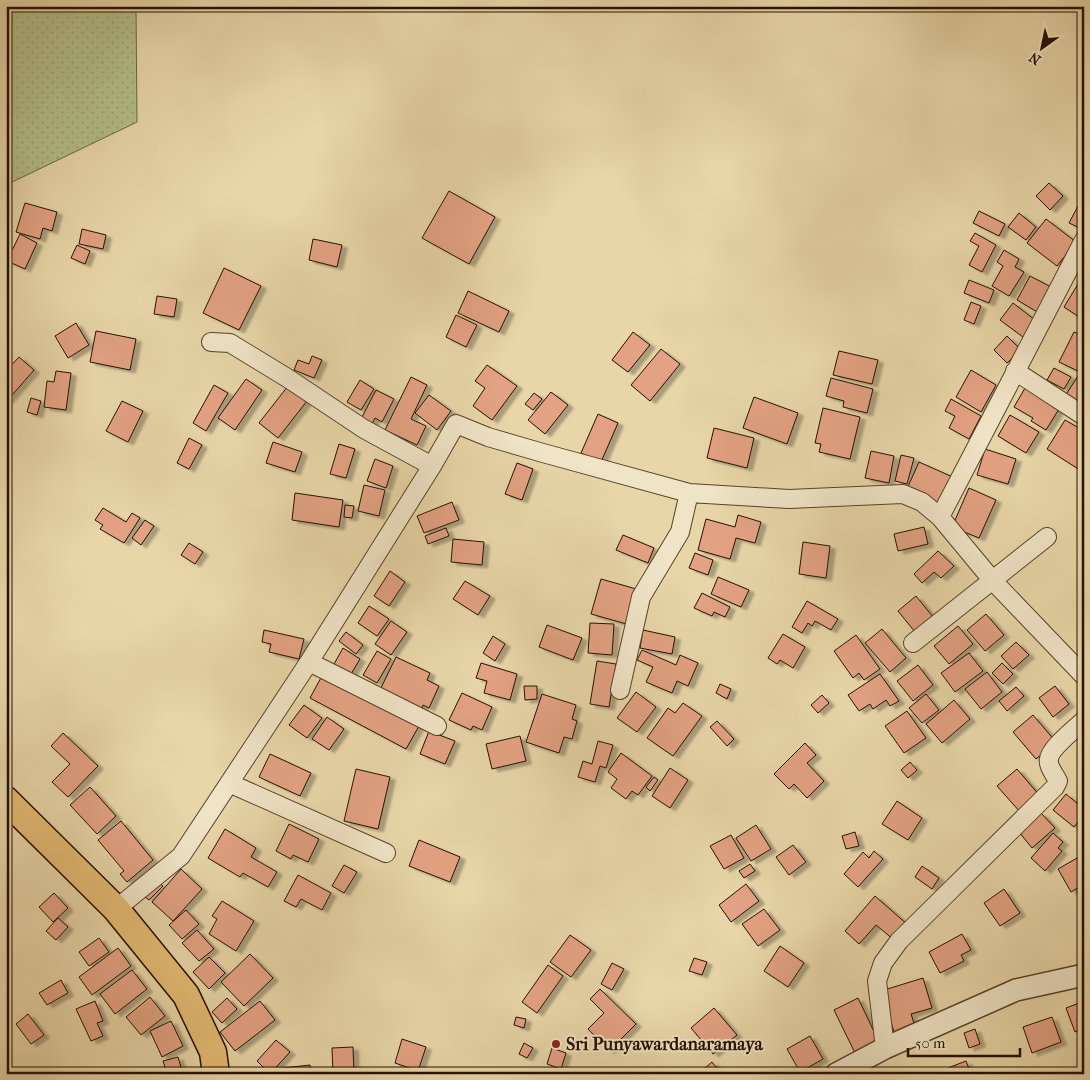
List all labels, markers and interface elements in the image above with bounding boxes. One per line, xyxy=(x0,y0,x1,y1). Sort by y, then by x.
north arrow xyxy=(1018,22,1068,72)
text: N xyxy=(1026,48,1044,69)
scale bar xyxy=(908,1025,1020,1057)
place label: Sri Punyawardanaramaya xyxy=(566,1034,764,1055)
text: 50 m xyxy=(915,1034,946,1052)
marker: Sri Punyawardanaramaya xyxy=(550,1038,562,1050)

